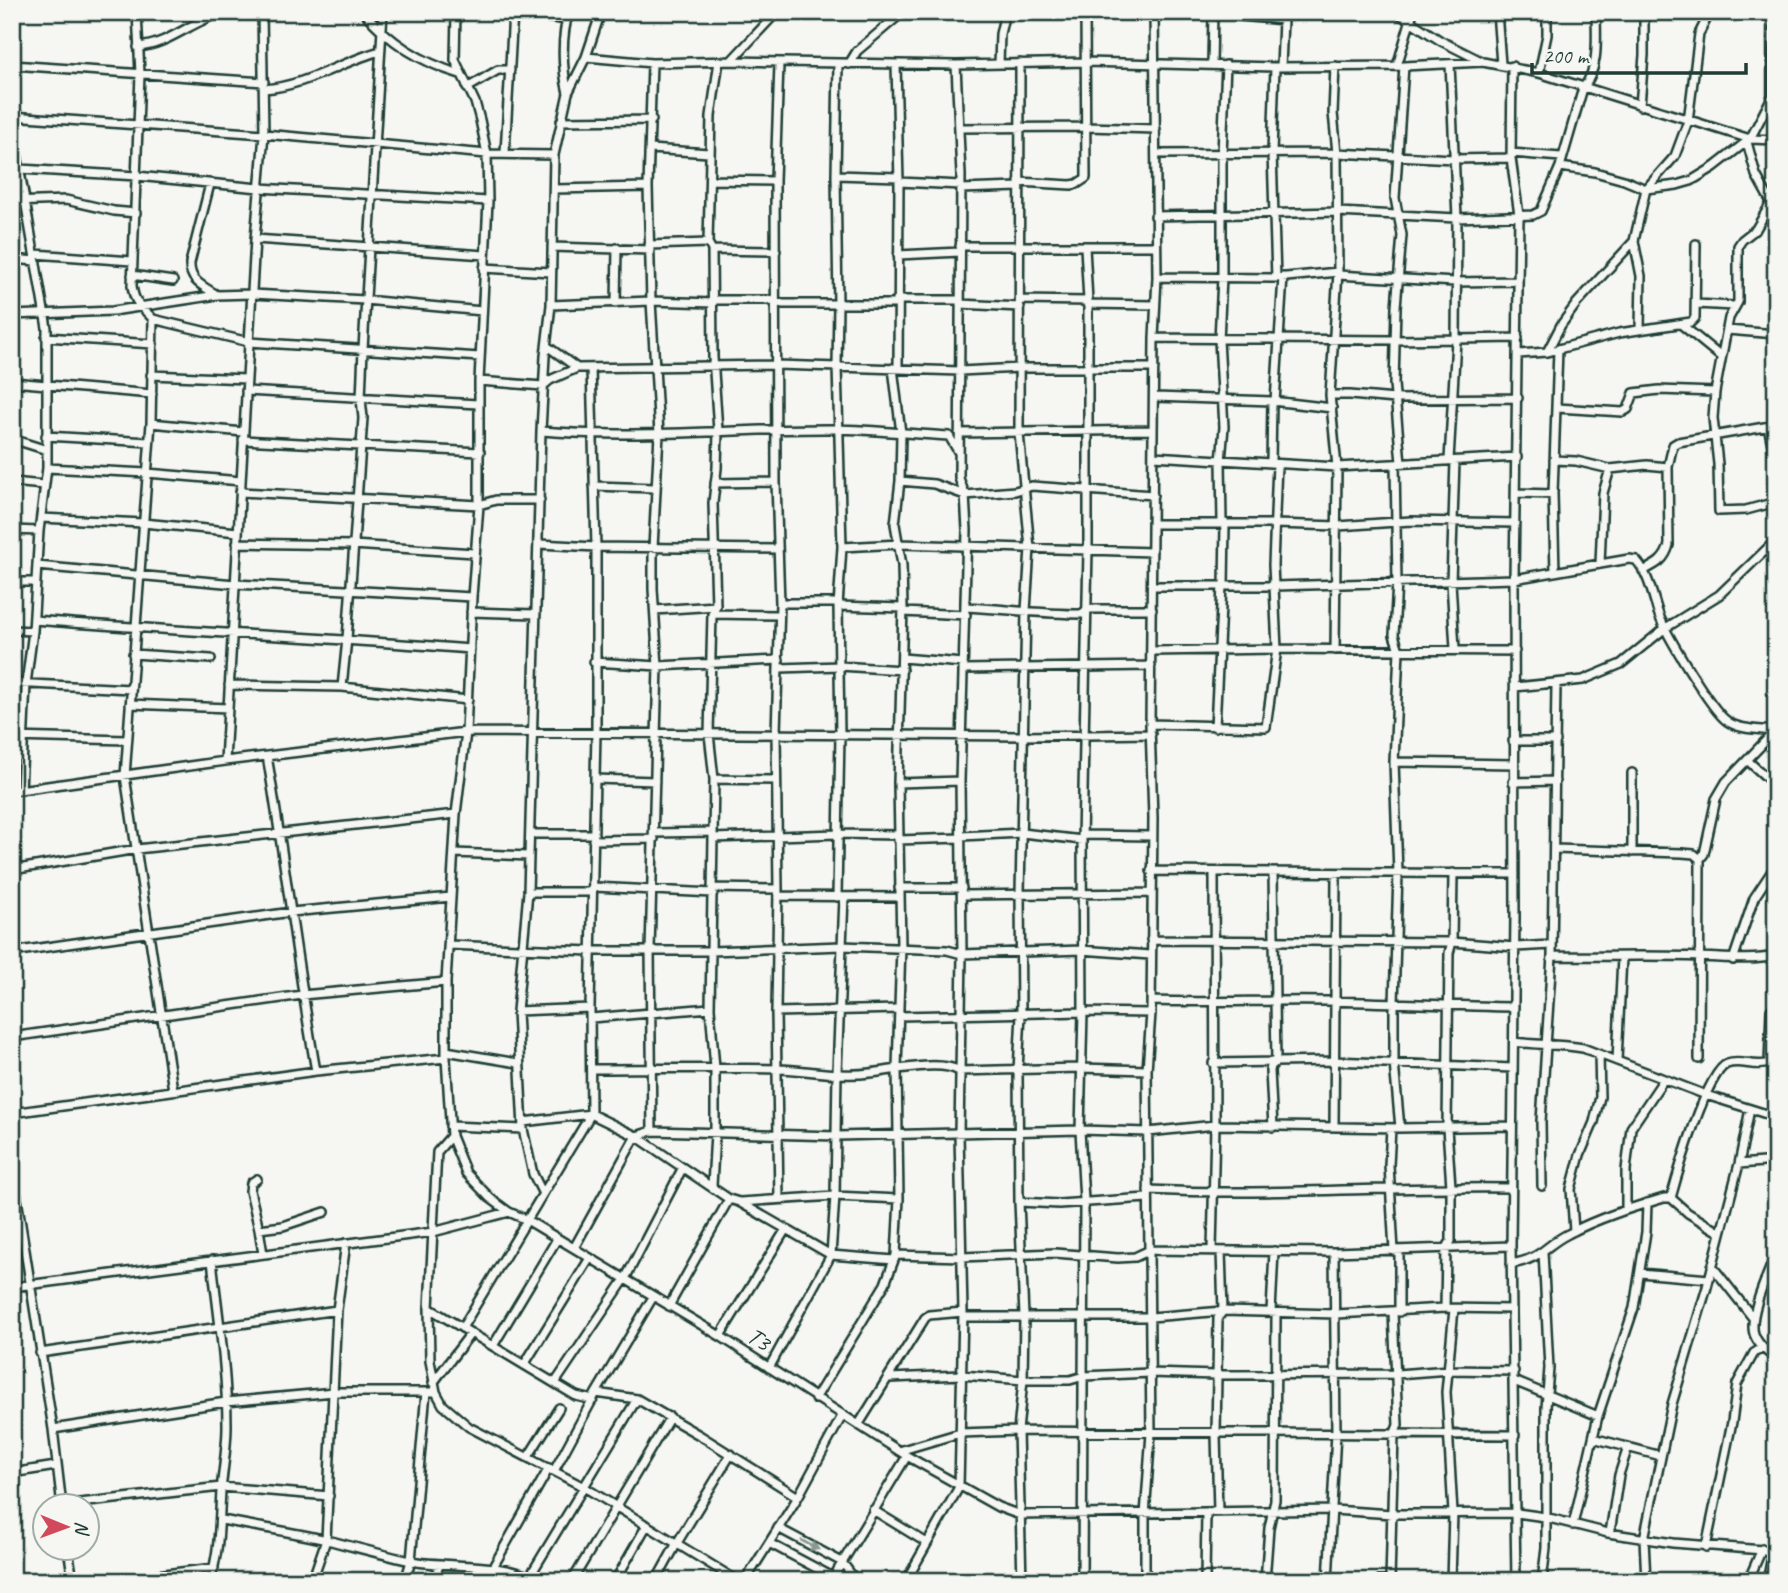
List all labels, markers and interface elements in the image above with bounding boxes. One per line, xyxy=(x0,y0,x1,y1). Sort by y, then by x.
scale bar xyxy=(1532,32,1746,76)
text: 200 m xyxy=(1543,43,1590,69)
street label: T3 xyxy=(742,1320,778,1359)
north arrow xyxy=(32,1492,102,1562)
text: N xyxy=(70,1521,94,1537)
one-way arrow xyxy=(800,1539,820,1551)

